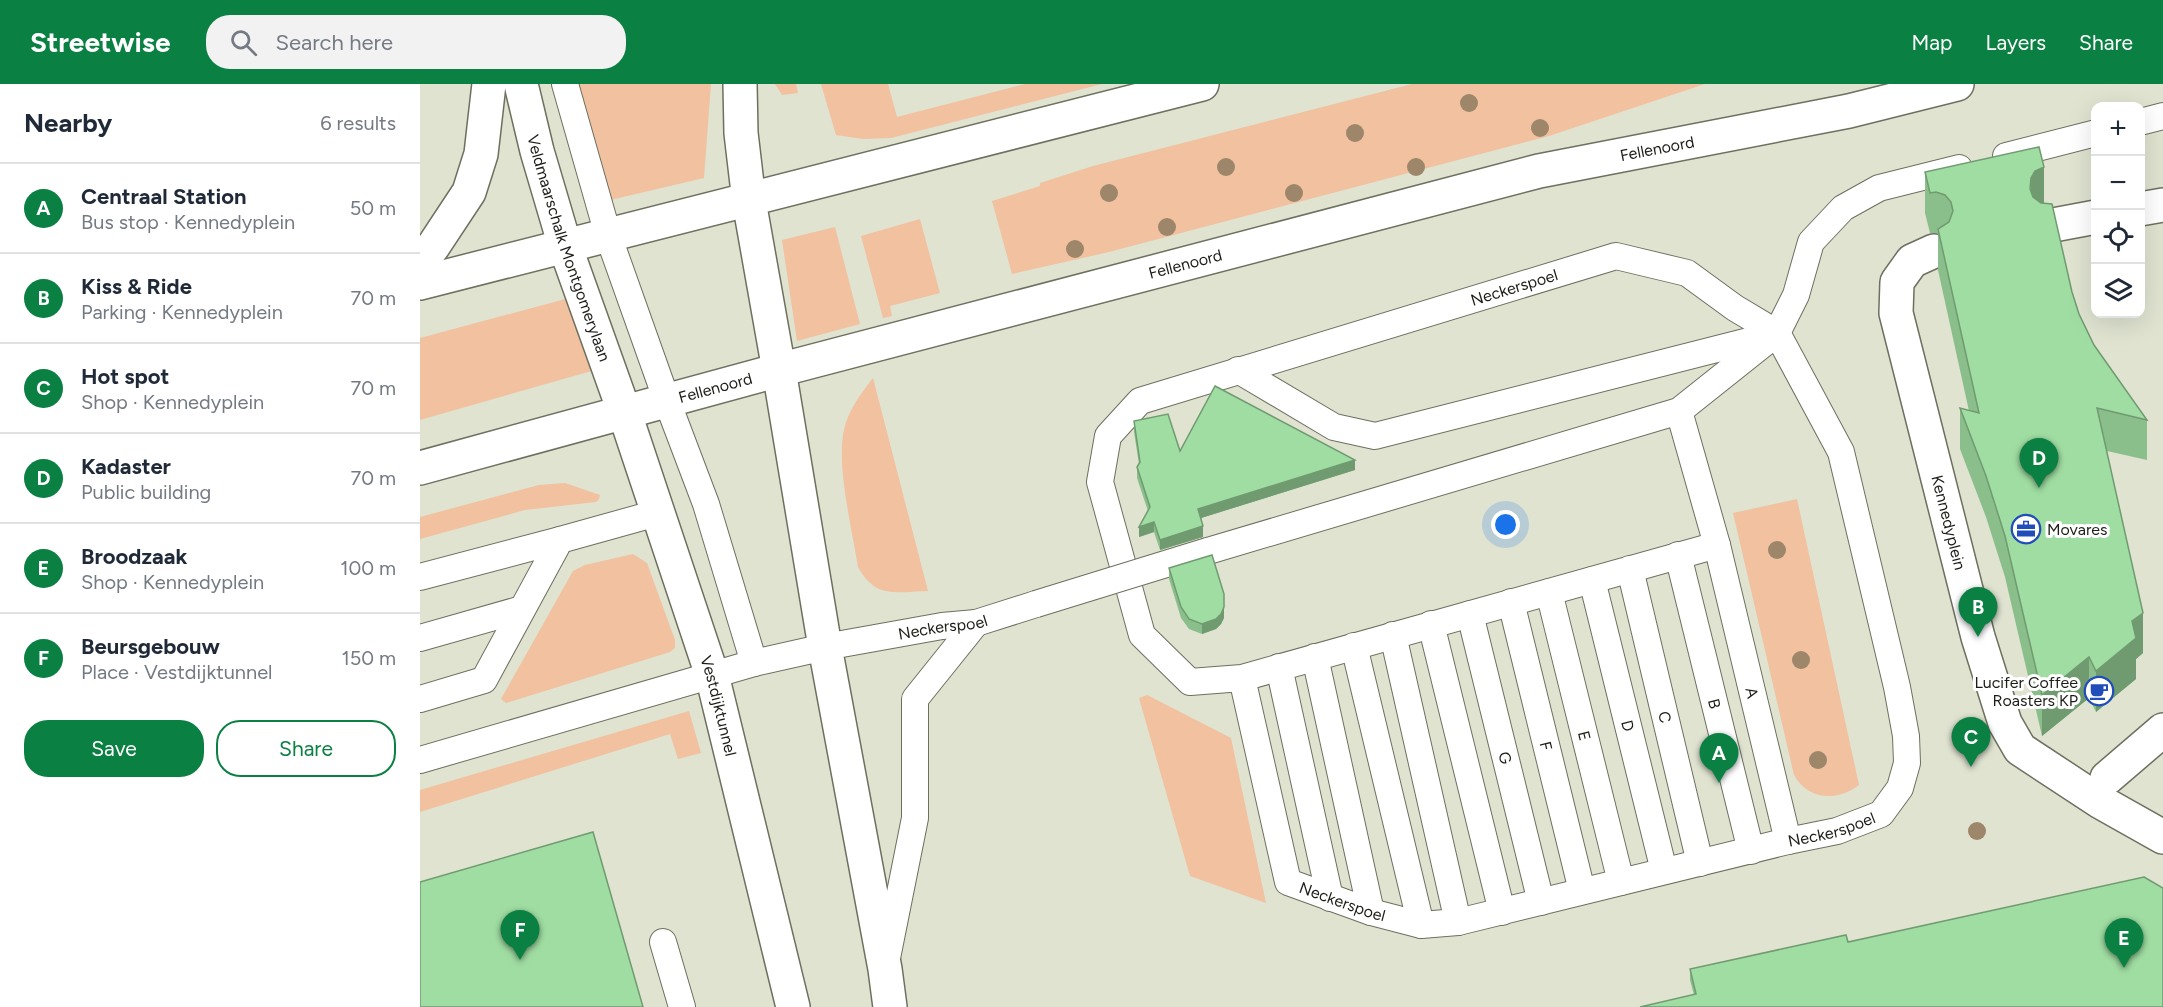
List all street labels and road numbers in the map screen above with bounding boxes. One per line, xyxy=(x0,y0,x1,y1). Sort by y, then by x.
street label: Fellenoord xyxy=(1618,132,1696,165)
street label: Veldmaarschalk Montgomerylaan xyxy=(523,133,615,364)
street label: Fellenoord xyxy=(1146,245,1224,283)
street label: Neckerspoel xyxy=(1468,265,1560,310)
street label: Fellenoord xyxy=(676,369,754,407)
street label: Kennedyplein xyxy=(1927,473,1970,572)
street label: Neckerspoel xyxy=(897,611,990,644)
street label: Vestdijktunnel xyxy=(696,653,740,758)
street label: A xyxy=(1741,685,1762,700)
street label: B xyxy=(1704,697,1725,711)
street label: C xyxy=(1654,709,1675,725)
street label: D xyxy=(1617,718,1638,733)
street label: E xyxy=(1574,729,1595,743)
street label: F xyxy=(1536,739,1556,753)
street label: G xyxy=(1494,750,1516,766)
street label: Neckerspoel xyxy=(1786,808,1878,851)
street label: Neckerspoel xyxy=(1297,878,1387,925)

